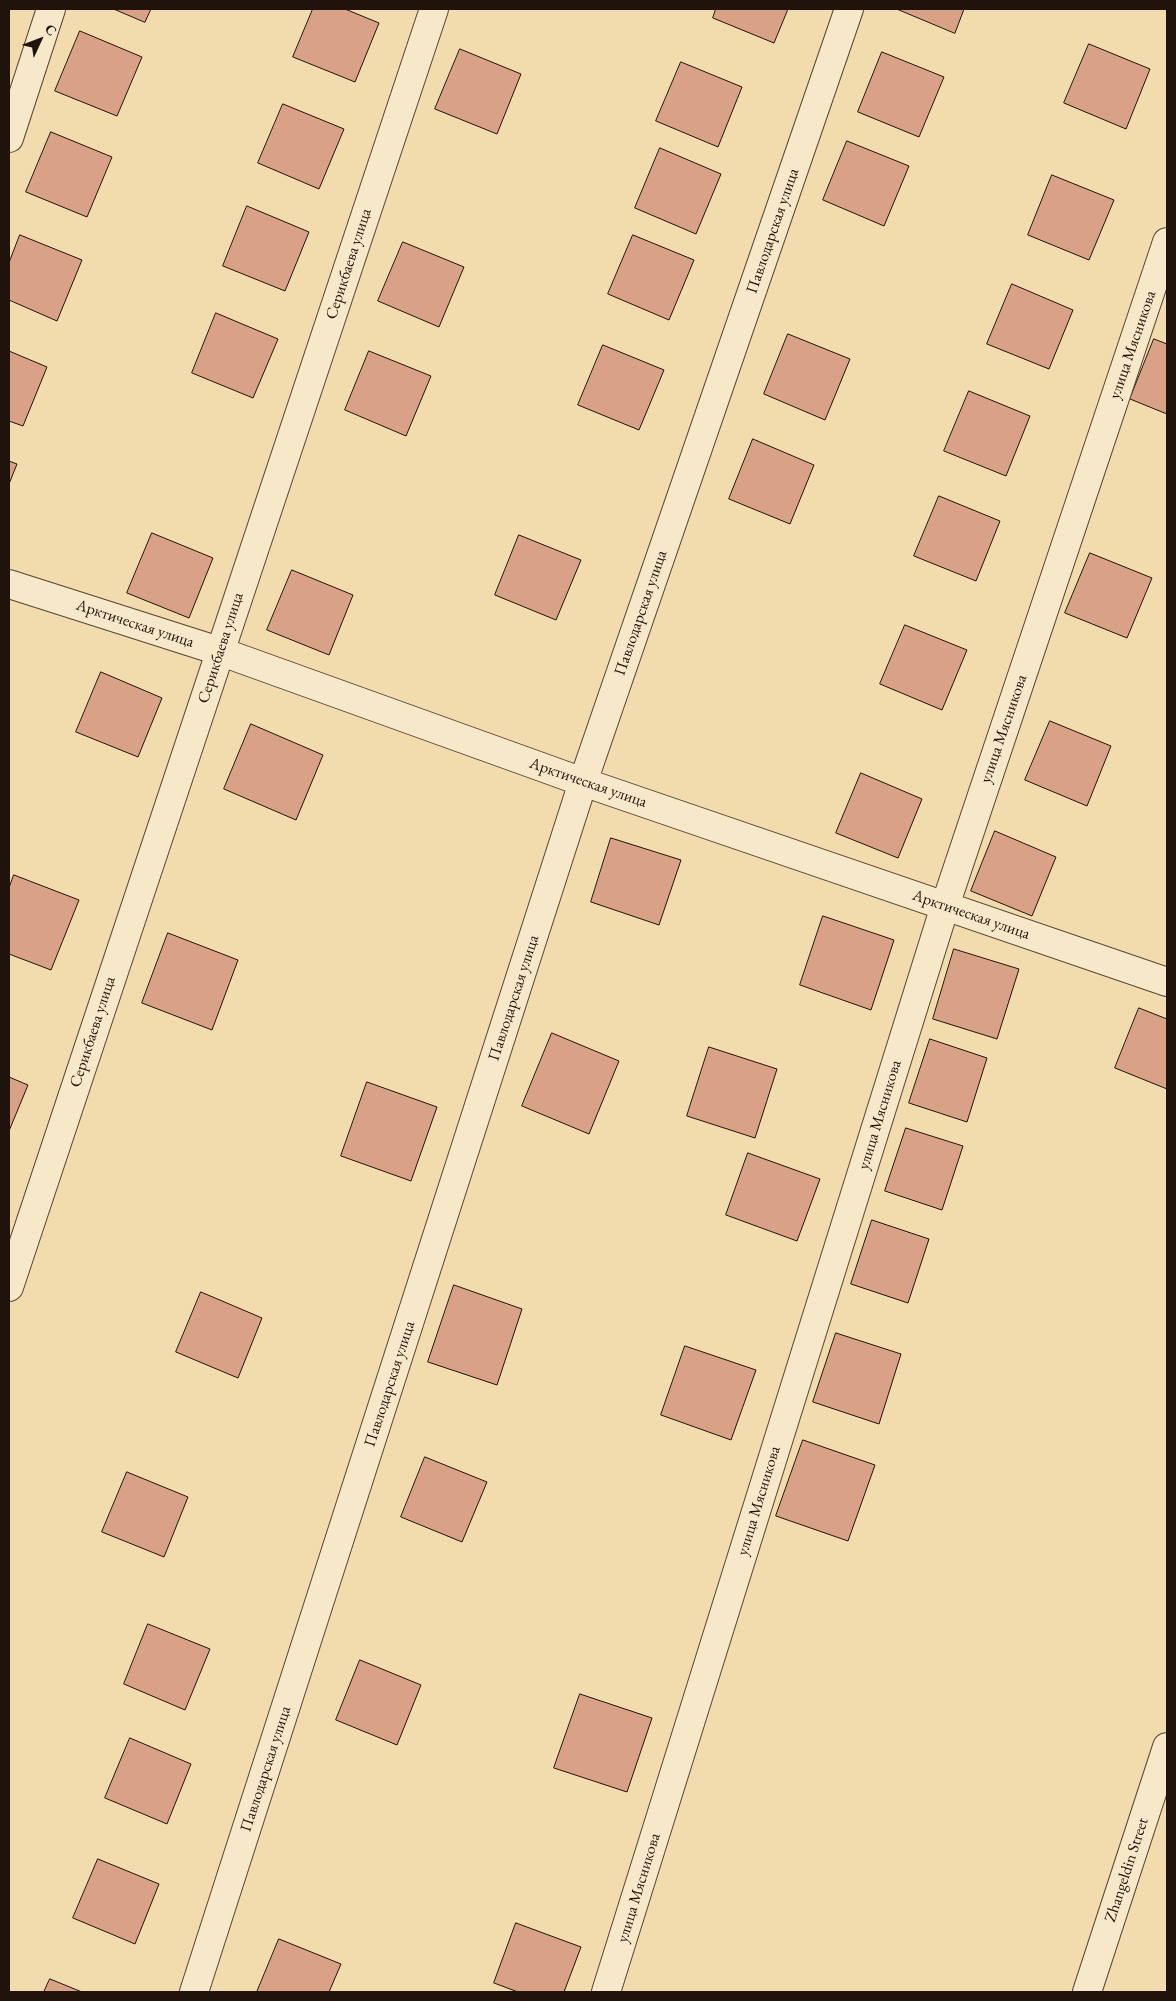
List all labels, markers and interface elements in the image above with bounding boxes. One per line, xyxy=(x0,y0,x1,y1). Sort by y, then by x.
north arrow xyxy=(15,15,65,65)
text: С xyxy=(41,20,61,40)
street label: Павлодарская улица xyxy=(743,166,803,296)
street label: Серикбаева улица xyxy=(322,206,376,322)
street label: улица Мясникова xyxy=(1105,288,1161,402)
street label: Павлодарская улица xyxy=(611,548,671,678)
street label: Серикбаева улица xyxy=(194,590,248,706)
street label: Арктическая улица xyxy=(74,596,196,652)
street label: улица Мясникова xyxy=(976,672,1032,786)
street label: Арктическая улица xyxy=(527,754,649,812)
street label: Арктическая улица xyxy=(910,886,1032,944)
street label: Павлодарская улица xyxy=(485,933,543,1063)
street label: Серикбаева улица xyxy=(66,974,120,1090)
street label: улица Мясникова xyxy=(854,1058,906,1172)
street label: Павлодарская улица xyxy=(361,1319,419,1449)
street label: улица Мясникова xyxy=(733,1444,785,1558)
street label: Павлодарская улица xyxy=(237,1704,295,1834)
street label: Zhangeldin Street xyxy=(1101,1815,1153,1925)
street label: улица Мясникова xyxy=(613,1831,665,1945)

